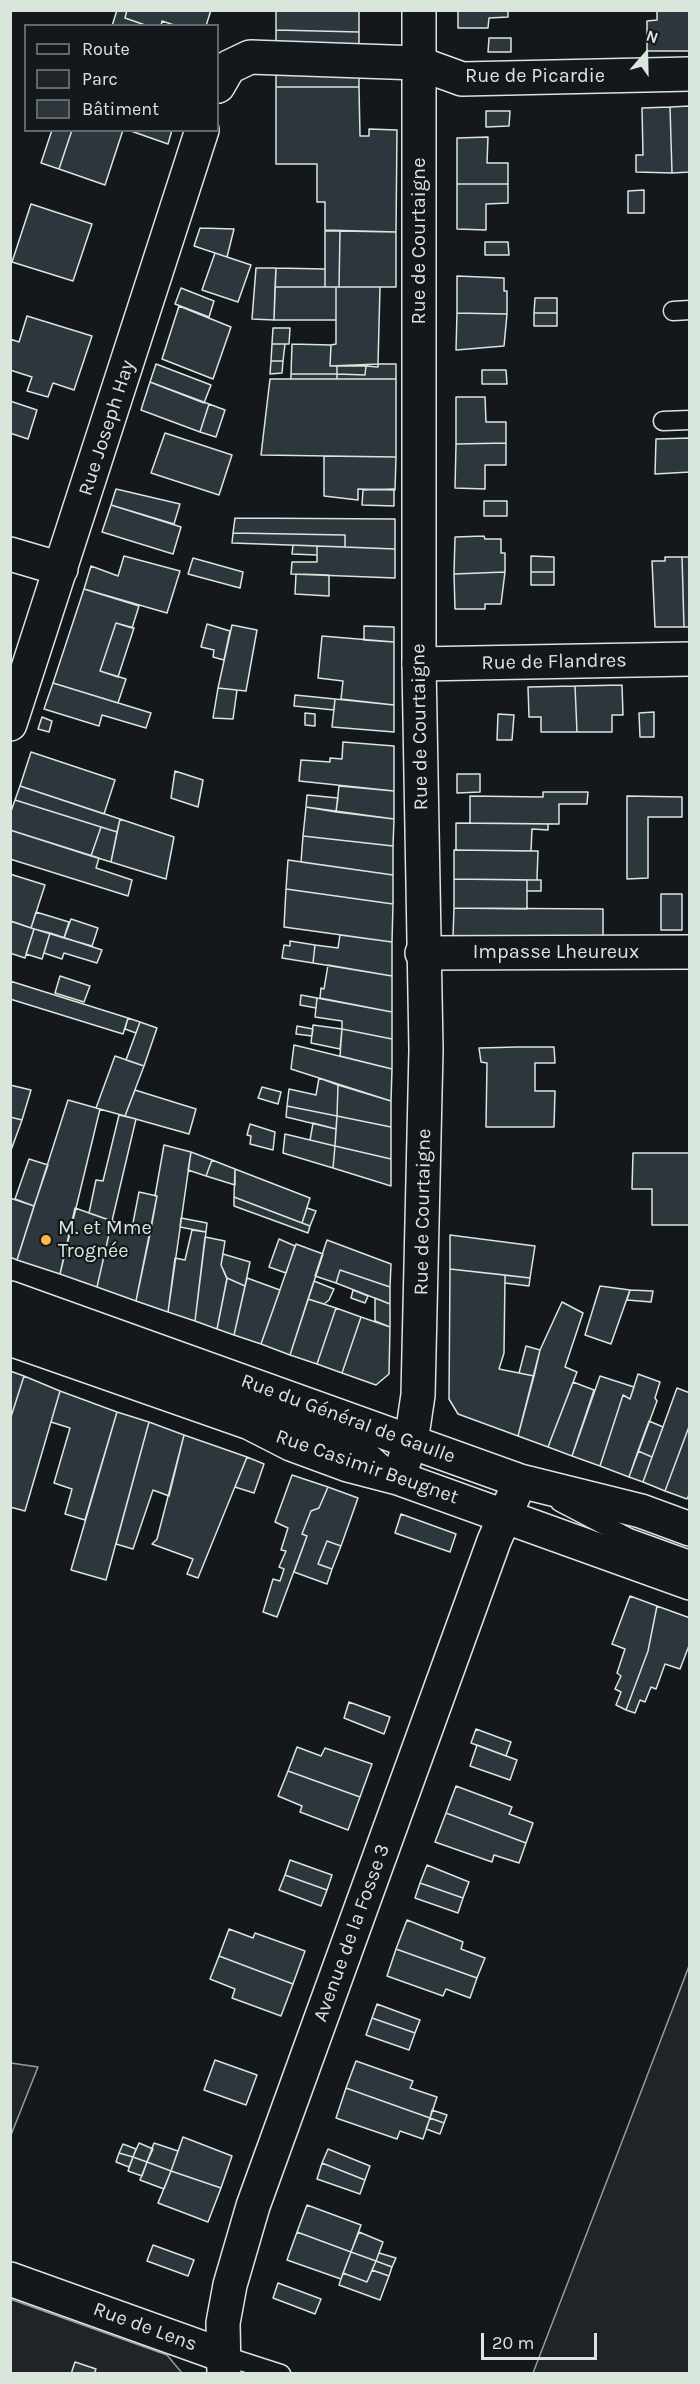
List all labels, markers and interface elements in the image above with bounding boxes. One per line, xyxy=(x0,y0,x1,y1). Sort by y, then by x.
legend xyxy=(24,24,219,132)
north arrow xyxy=(616,24,676,84)
text: N xyxy=(644,26,661,48)
text: Route xyxy=(82,38,130,60)
street label: Rue de Picardie xyxy=(465,64,605,88)
text: Parc xyxy=(82,68,118,90)
text: Bâtiment xyxy=(82,98,159,120)
street label: Rue de Courtaigne xyxy=(407,158,431,324)
street label: Rue Joseph Hay xyxy=(74,357,140,499)
street label: Rue de Courtaigne xyxy=(407,643,433,811)
street label: Rue de Flandres xyxy=(481,649,627,675)
street label: Impasse Lheureux xyxy=(473,940,639,964)
street label: Rue de Courtaigne xyxy=(410,1128,436,1296)
place label: M. et Mme Trognée xyxy=(58,1216,152,1263)
marker: M. et Mme Trognée xyxy=(39,1233,53,1247)
street label: Rue du Général de Gaulle xyxy=(237,1369,459,1469)
street label: Rue Casimir Beugnet xyxy=(272,1424,462,1510)
street label: Avenue de la Fosse 3 xyxy=(309,1841,395,2025)
street label: Rue de Lens xyxy=(90,2297,200,2357)
scale bar xyxy=(484,2321,600,2359)
text: 20 m xyxy=(492,2332,534,2354)

